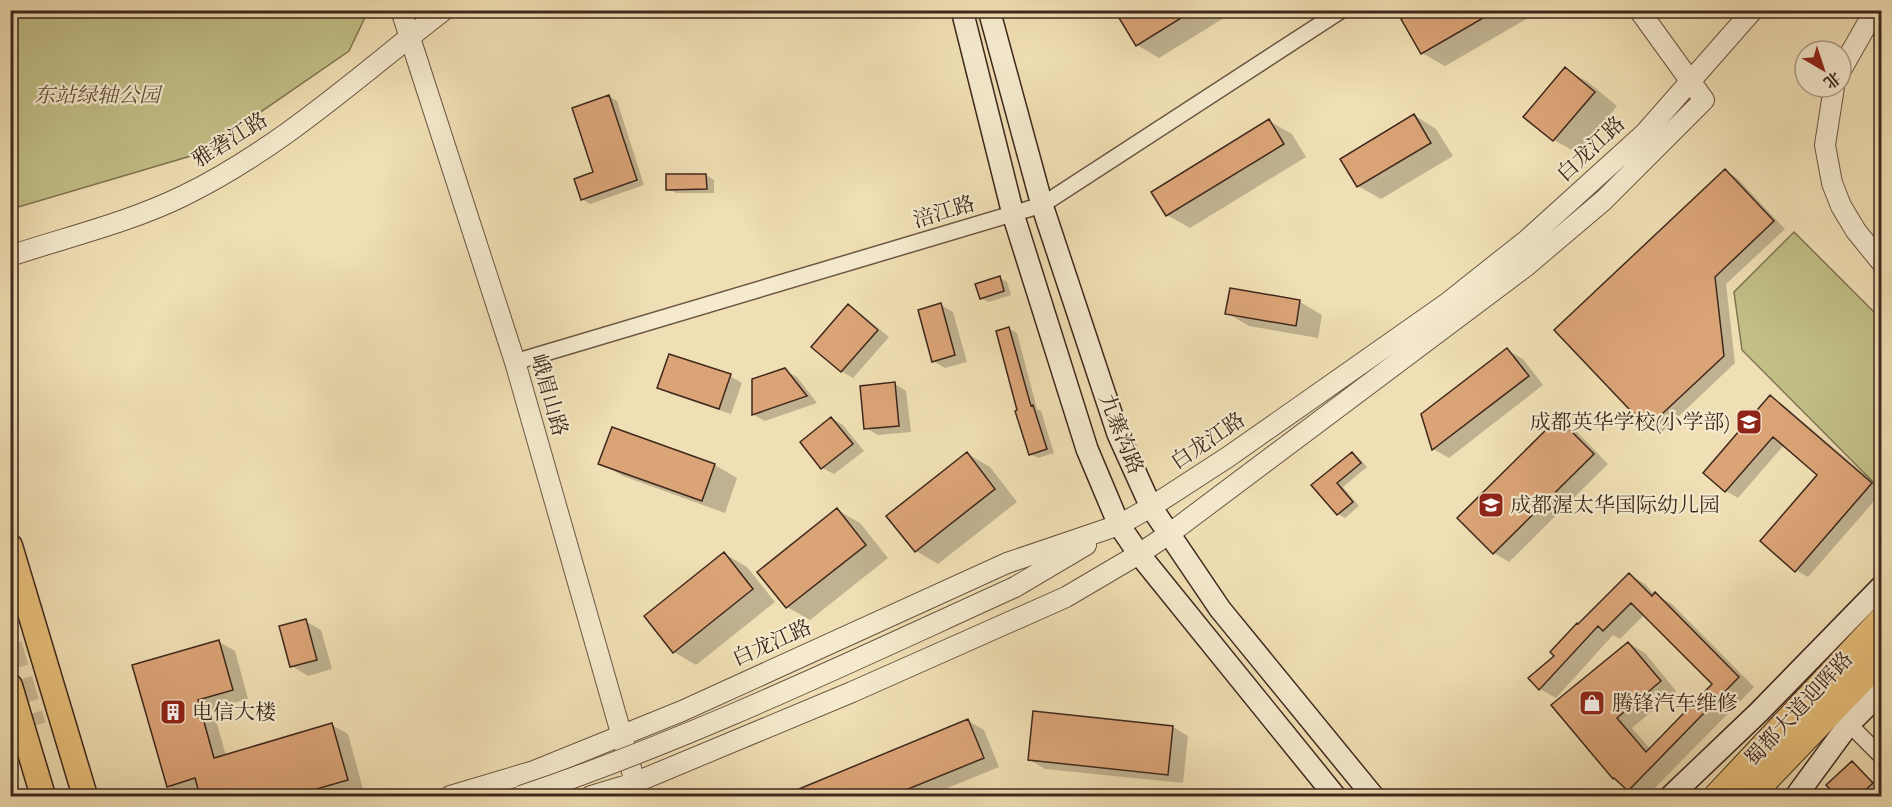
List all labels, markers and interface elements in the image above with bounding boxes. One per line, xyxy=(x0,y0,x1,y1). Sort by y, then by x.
north arrow xyxy=(1793,39,1853,99)
text: 北 xyxy=(1819,67,1844,93)
park label: 东站绿轴公园 xyxy=(34,82,163,109)
street label: 雅砻江路 xyxy=(187,106,273,174)
street label: 白龙江路 xyxy=(1551,110,1631,188)
street label: 涪江路 xyxy=(910,190,978,234)
street label: 峨眉山路 xyxy=(524,351,574,439)
street label: 九寨沟路 xyxy=(1093,390,1149,478)
street label: 白龙江路 xyxy=(1166,406,1250,476)
school or university icon: 成都英华学校(小学部) xyxy=(1734,407,1764,437)
place label: 成都英华学校(小学部) xyxy=(1530,409,1730,436)
school or university icon: 成都渥太华国际幼儿园 xyxy=(1476,490,1506,520)
place label: 成都渥太华国际幼儿园 xyxy=(1510,492,1720,519)
street label: 白龙江路 xyxy=(728,614,816,672)
street label: 蜀都大道迎晖路 xyxy=(1739,646,1859,772)
shop icon: 腾锋汽车维修 xyxy=(1577,688,1607,718)
place label: 腾锋汽车维修 xyxy=(1612,690,1738,717)
building icon: 电信大楼 xyxy=(158,697,188,727)
place label: 电信大楼 xyxy=(192,699,276,726)

